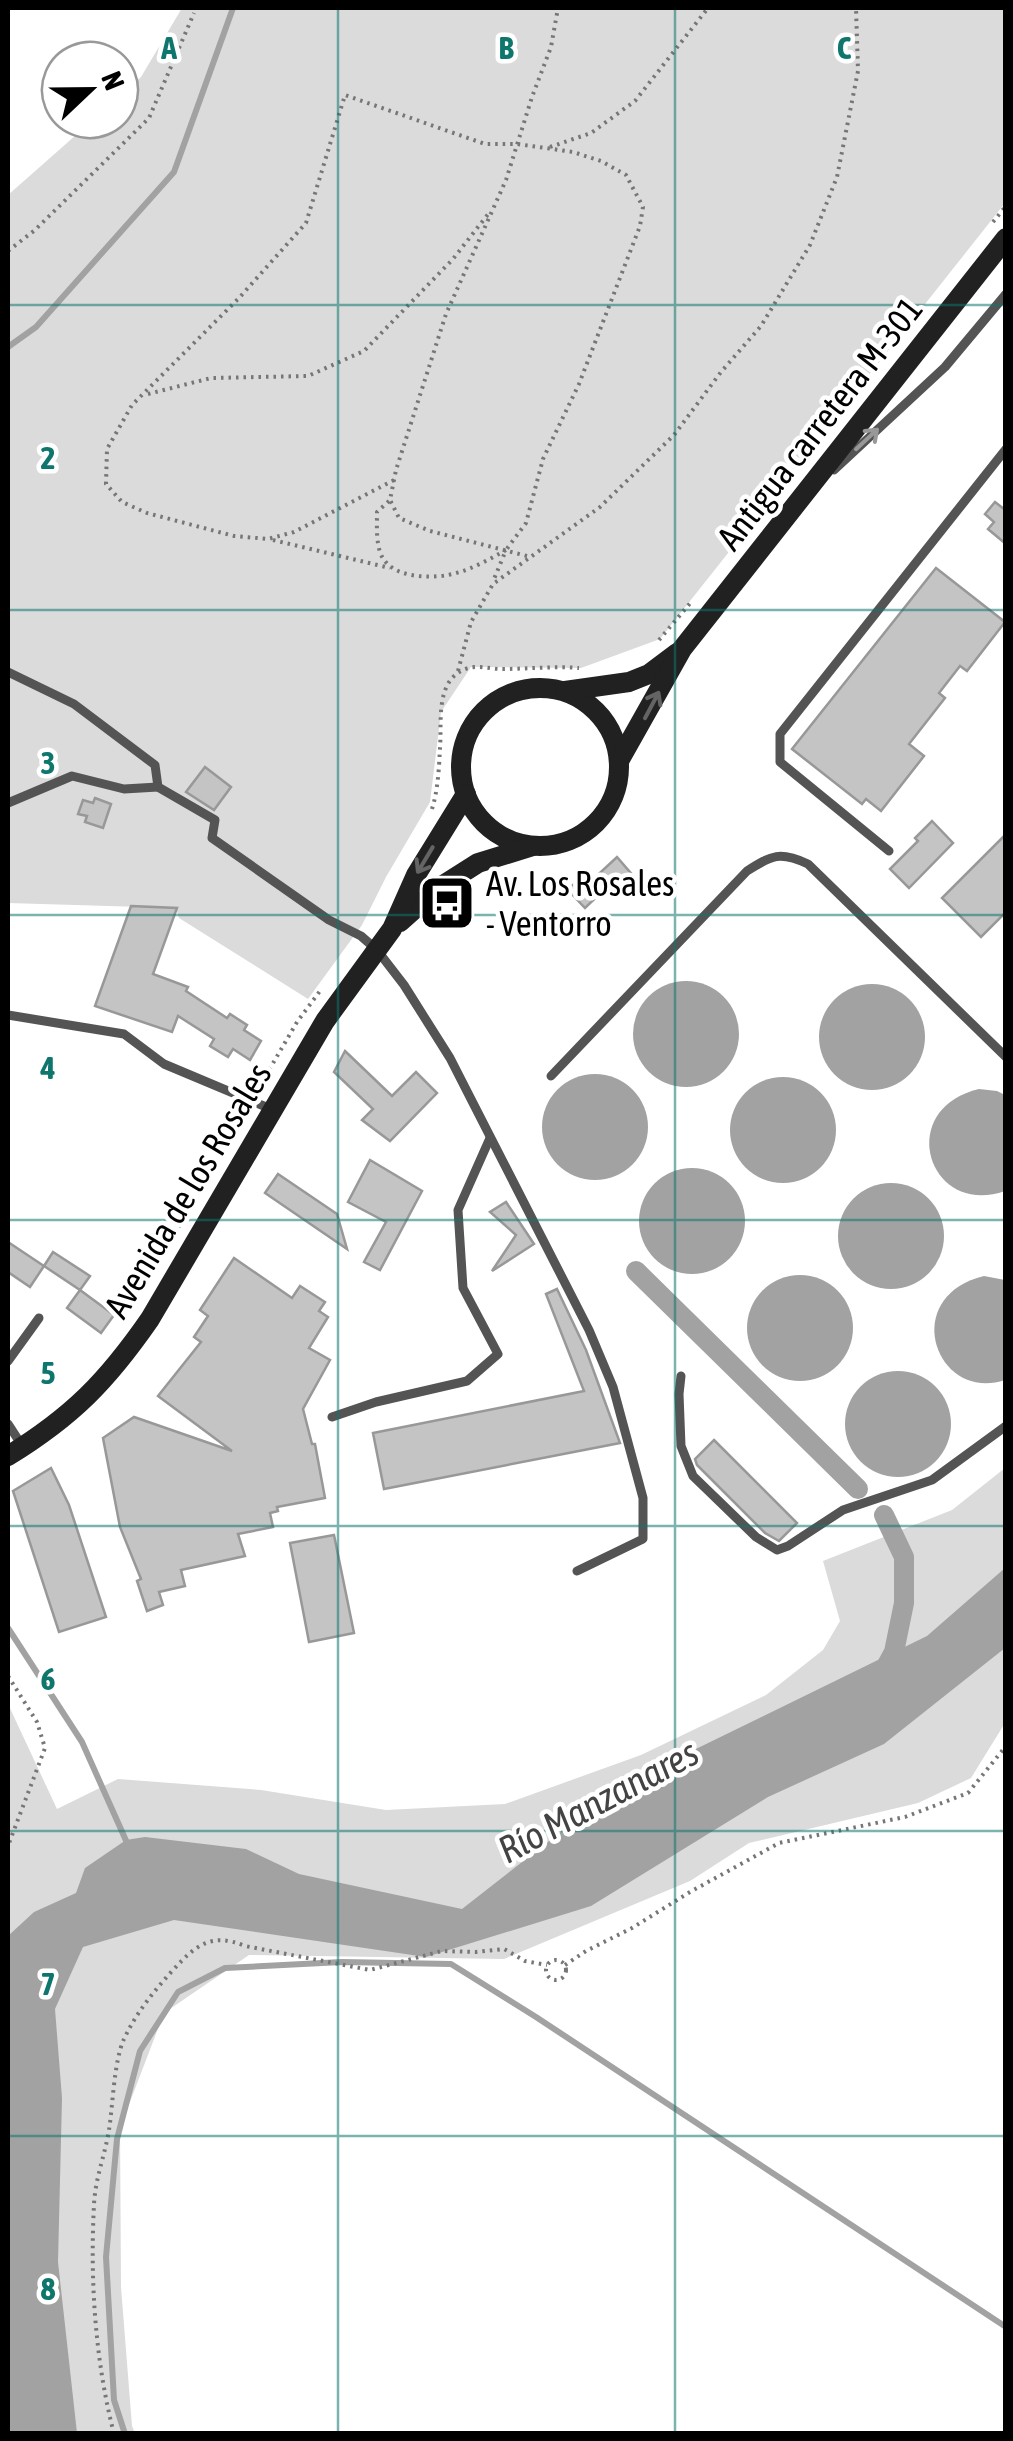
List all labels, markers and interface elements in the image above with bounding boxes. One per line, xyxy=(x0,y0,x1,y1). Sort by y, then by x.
text: A xyxy=(160,29,177,66)
text: B xyxy=(498,29,514,66)
text: C xyxy=(837,29,852,66)
north arrow xyxy=(40,40,140,140)
text: N xyxy=(95,67,131,94)
street label: Antigua carretera M-301 xyxy=(708,289,930,557)
one-way arrow xyxy=(854,428,879,451)
text: 2 xyxy=(40,439,56,476)
one-way arrow xyxy=(642,691,662,721)
text: 3 xyxy=(40,744,56,781)
one-way arrow xyxy=(415,845,435,874)
place label: Av. Los Rosales - Ventorro xyxy=(486,863,674,943)
bus stop icon: Av. Los Rosales - Ventorro xyxy=(417,873,477,933)
text: 4 xyxy=(39,1049,56,1086)
street label: Avenida de los Rosales xyxy=(95,1056,279,1324)
text: 5 xyxy=(40,1354,56,1391)
text: 6 xyxy=(40,1660,56,1697)
water label: Río Manzanares xyxy=(491,1730,705,1872)
text: 7 xyxy=(40,1965,56,2002)
text: 8 xyxy=(40,2270,56,2307)

